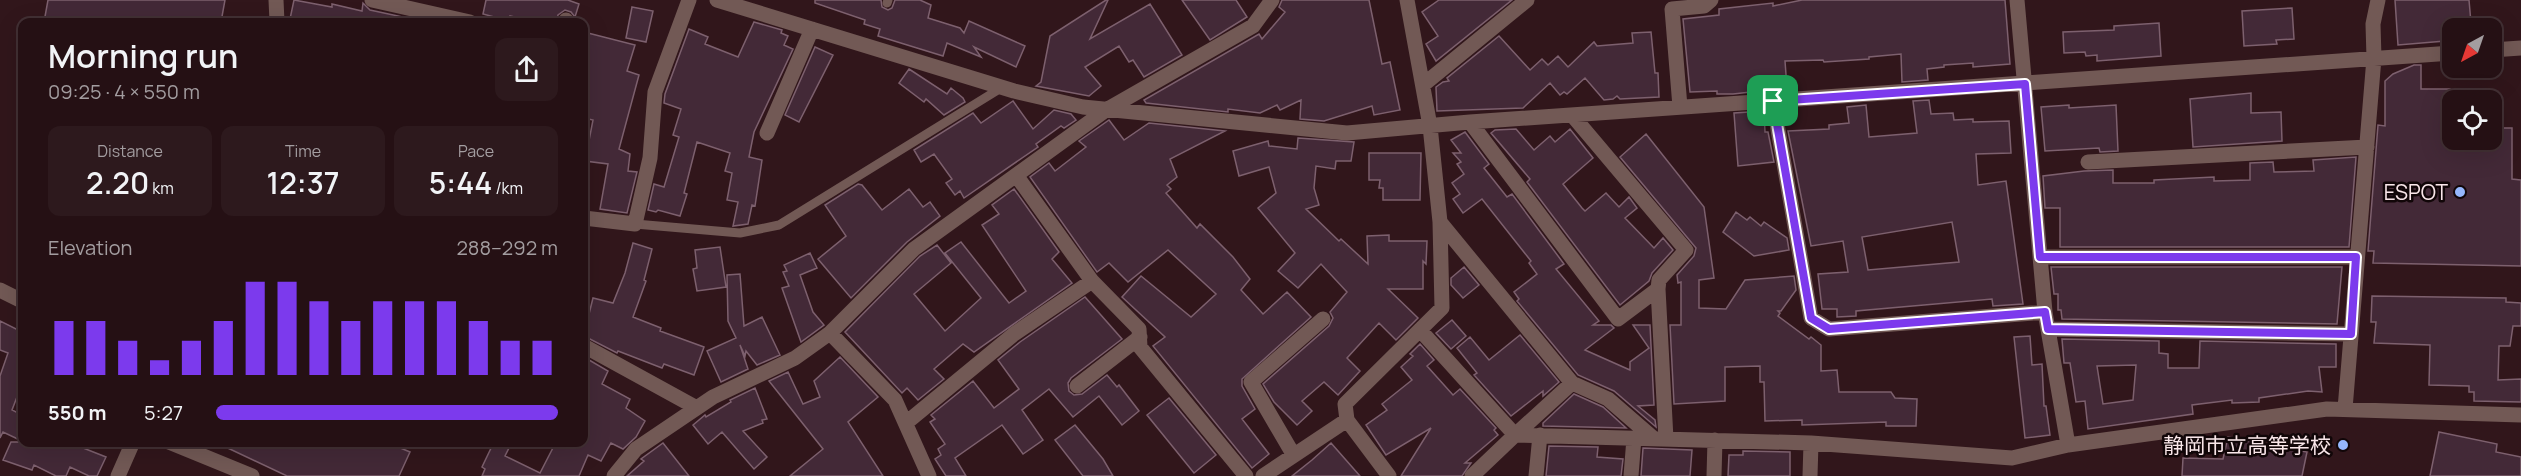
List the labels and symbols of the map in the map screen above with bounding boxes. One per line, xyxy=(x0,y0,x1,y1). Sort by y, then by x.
north arrow xyxy=(2442,18,2502,78)
pin xyxy=(1747,75,1798,126)
place label: ESPOT xyxy=(2384,178,2448,206)
marker: ESPOT xyxy=(2453,185,2467,199)
place label: 静岡市立高等学校 xyxy=(2163,431,2331,459)
marker: 静岡市立高等学校 xyxy=(2336,438,2350,452)

